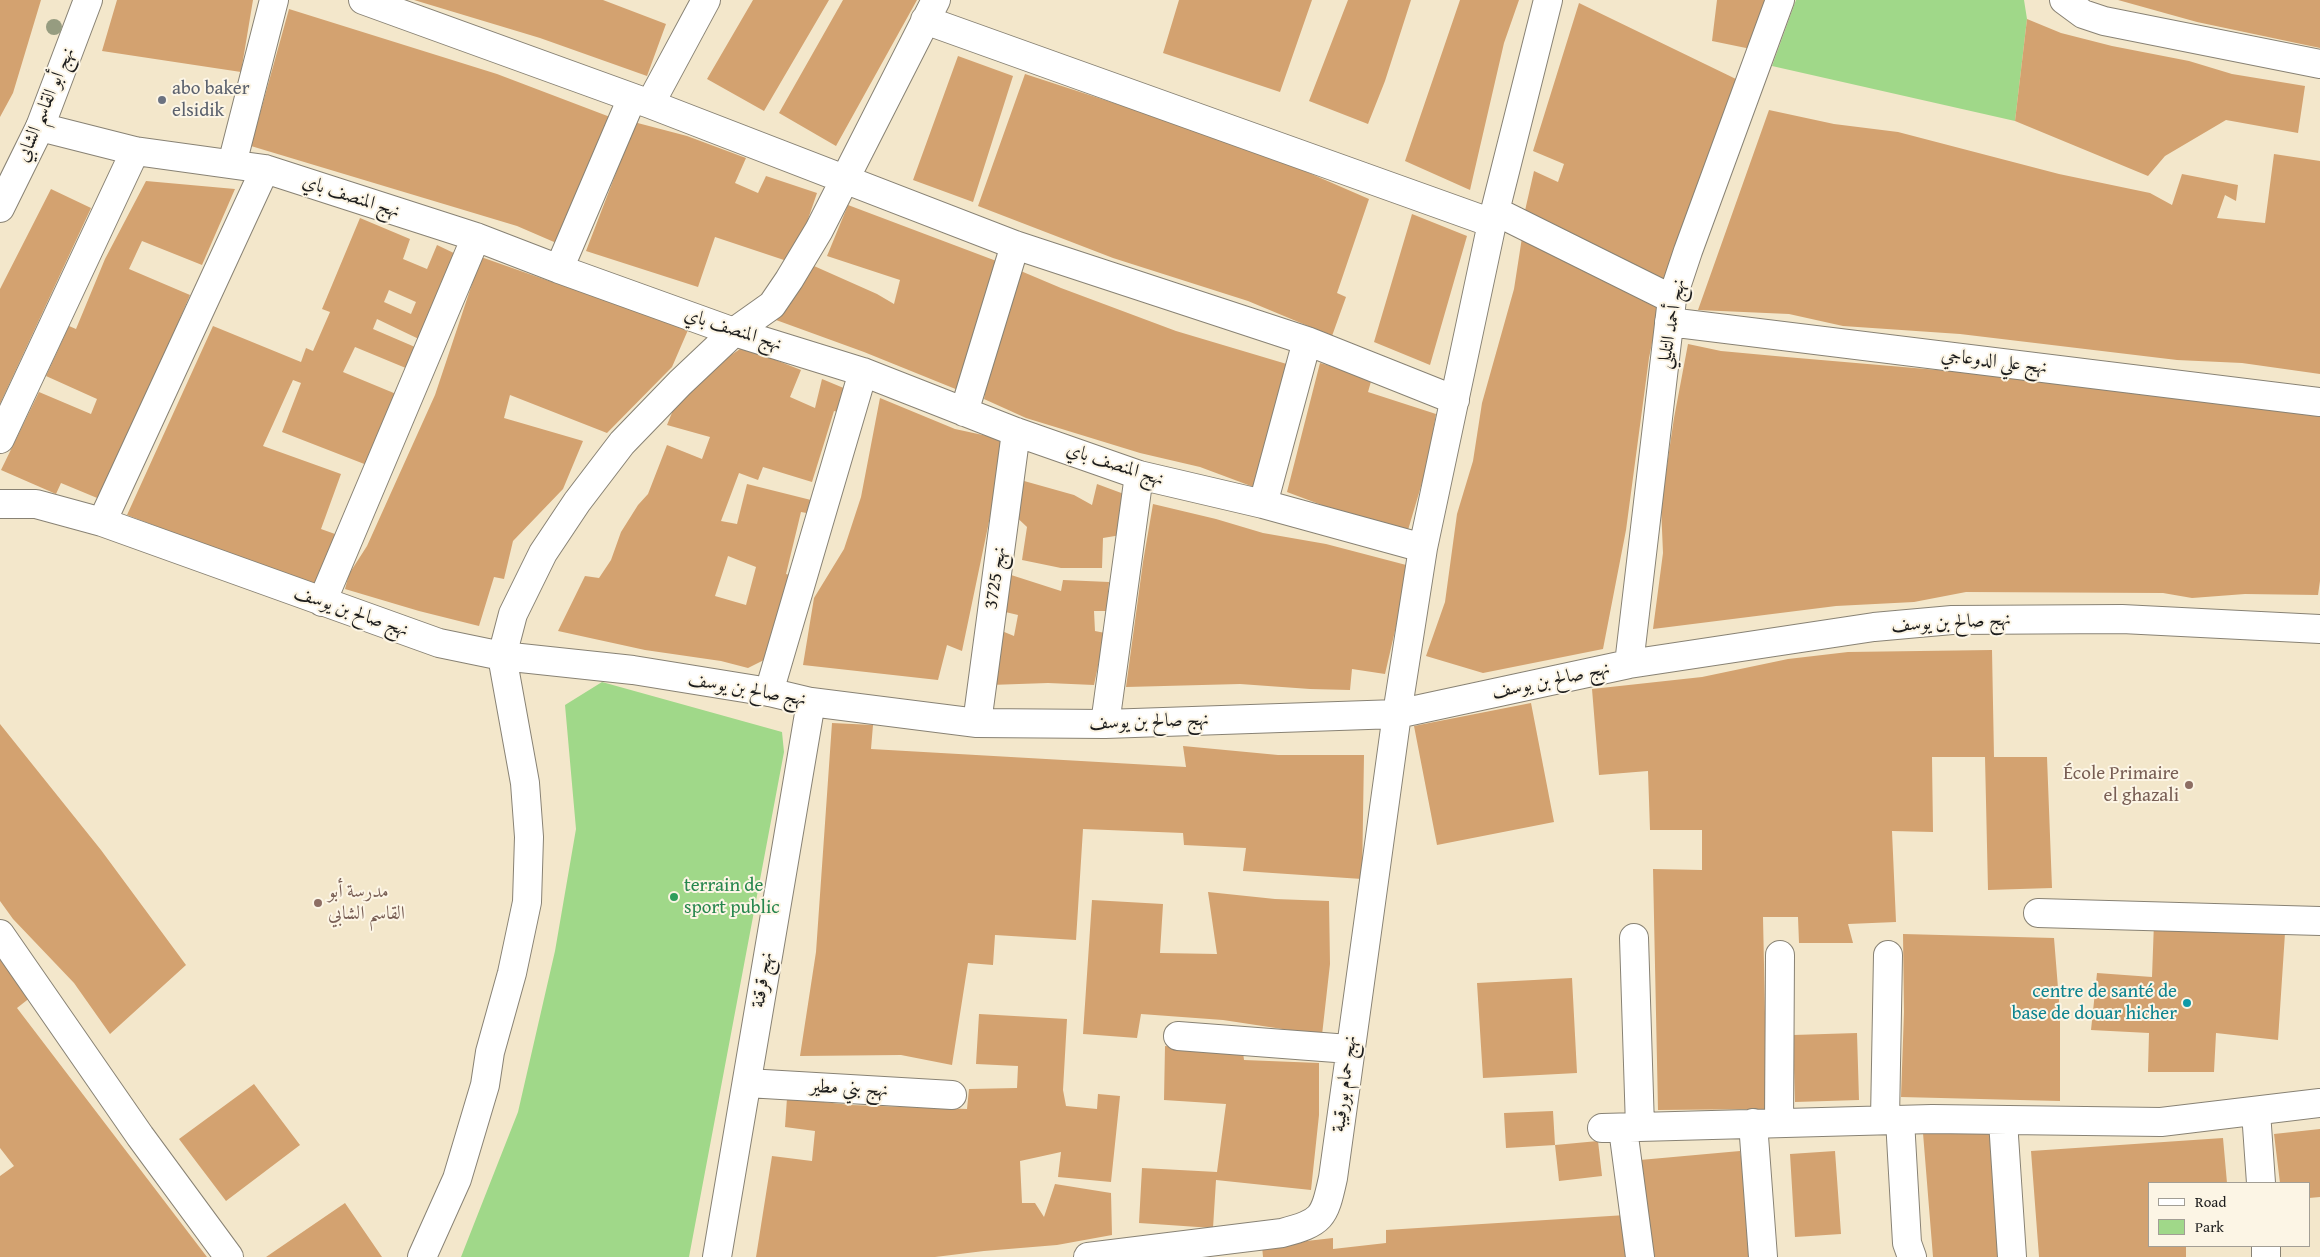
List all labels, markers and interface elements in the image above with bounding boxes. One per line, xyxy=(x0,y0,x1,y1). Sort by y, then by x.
street label: نهج أبو القاسم الشابي xyxy=(12,44,80,166)
place label: abo baker elsidik xyxy=(172,78,250,122)
marker: abo baker elsidik xyxy=(156,94,168,106)
street label: نهج المنصف باي xyxy=(299,170,403,224)
street label: نهج أحمد التليلي xyxy=(1653,277,1691,371)
street label: نهج المنصف باي xyxy=(681,303,785,357)
street label: نهج علي الدوعاجي xyxy=(1940,344,2048,380)
street label: نهج المنصف باي xyxy=(1063,438,1167,492)
street label: نهج 3725 xyxy=(980,545,1012,611)
street label: نهج صالح بن يوسف xyxy=(291,582,411,642)
street label: نهج صالح بن يوسف xyxy=(1891,608,2011,638)
street label: نهج صالح بن يوسف xyxy=(1490,657,1612,705)
street label: نهج صالح بن يوسف xyxy=(686,668,808,712)
street label: نهج صالح بن يوسف xyxy=(1089,709,1209,735)
place label: École Primaire el ghazali xyxy=(2063,763,2179,807)
marker: École Primaire el ghazali xyxy=(2183,779,2195,791)
place label: terrain de sport public xyxy=(684,875,780,919)
place label: مدرسة أبو القاسم الشابي xyxy=(328,881,405,925)
marker: terrain de sport public xyxy=(668,891,680,903)
marker: مدرسة أبو القاسم الشابي xyxy=(312,897,324,909)
street label: نهج قرقنة xyxy=(747,951,779,1009)
place label: centre de santé de base de douar hicher xyxy=(2012,981,2177,1025)
marker: centre de santé de base de douar hicher xyxy=(2181,997,2193,1009)
street label: نهج حمام بورقيبة xyxy=(1328,1034,1362,1134)
street label: نهج بني مطير xyxy=(809,1076,889,1102)
legend xyxy=(2148,1182,2310,1247)
text: Road xyxy=(2195,1191,2226,1212)
text: Park xyxy=(2195,1216,2224,1237)

